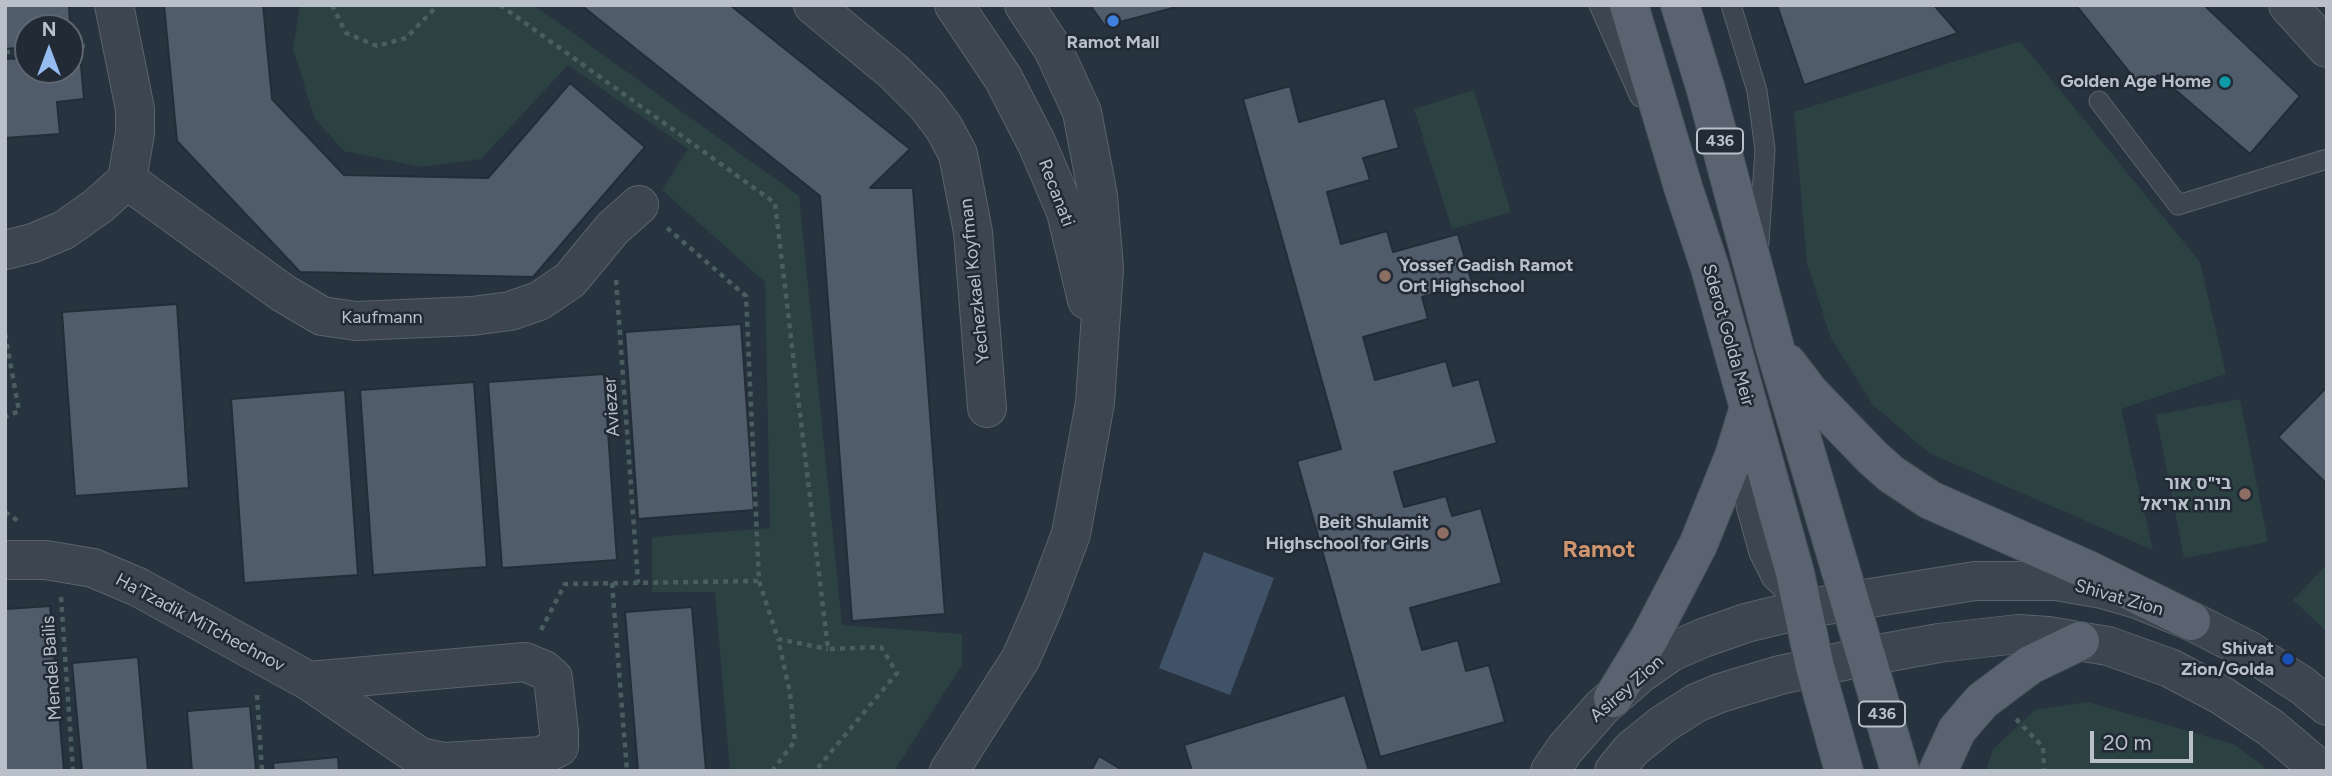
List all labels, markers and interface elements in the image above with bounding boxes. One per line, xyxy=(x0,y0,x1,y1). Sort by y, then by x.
marker: Ramot Mall xyxy=(1105,13,1121,29)
north arrow xyxy=(14,14,84,84)
text: N xyxy=(42,18,56,41)
place label: Ramot Mall xyxy=(1067,32,1159,54)
place label: Golden Age Home xyxy=(2060,71,2211,93)
marker: Golden Age Home xyxy=(2217,74,2233,90)
road number: 436 xyxy=(1697,128,1743,154)
street label: Recanati xyxy=(1033,156,1079,230)
street label: Yechezkael Koyfman xyxy=(956,197,994,365)
place label: Yossef Gadish Ramot Ort Highschool xyxy=(1399,255,1574,298)
street label: Sderot Golda Meir xyxy=(1697,261,1759,409)
marker: Yossef Gadish Ramot Ort Highschool xyxy=(1377,268,1393,284)
street label: Kaufmann xyxy=(341,307,423,329)
street label: Aviezer xyxy=(599,376,625,438)
place label: בי"ס אור תורה אריאל xyxy=(2140,473,2231,516)
marker: בי"ס אור תורה אריאל xyxy=(2237,486,2253,502)
place label: Beit Shulamit Highschool for Girls xyxy=(1265,512,1429,554)
marker: Beit Shulamit Highschool for Girls xyxy=(1435,525,1451,541)
district label: Ramot xyxy=(1563,536,1635,564)
street label: Ha'Tzadik MiTchechnov xyxy=(112,569,288,677)
street label: Shivat Zion xyxy=(2072,575,2166,621)
street label: Mendel Bailis xyxy=(38,615,66,721)
place label: Shivat Zion/Golda xyxy=(2181,638,2274,680)
street label: Asirey Zion xyxy=(1586,651,1668,727)
marker: Shivat Zion/Golda xyxy=(2280,651,2296,667)
road number: 436 xyxy=(1859,702,1905,726)
scale bar xyxy=(2094,716,2197,760)
text: 20 m xyxy=(2103,730,2151,755)

